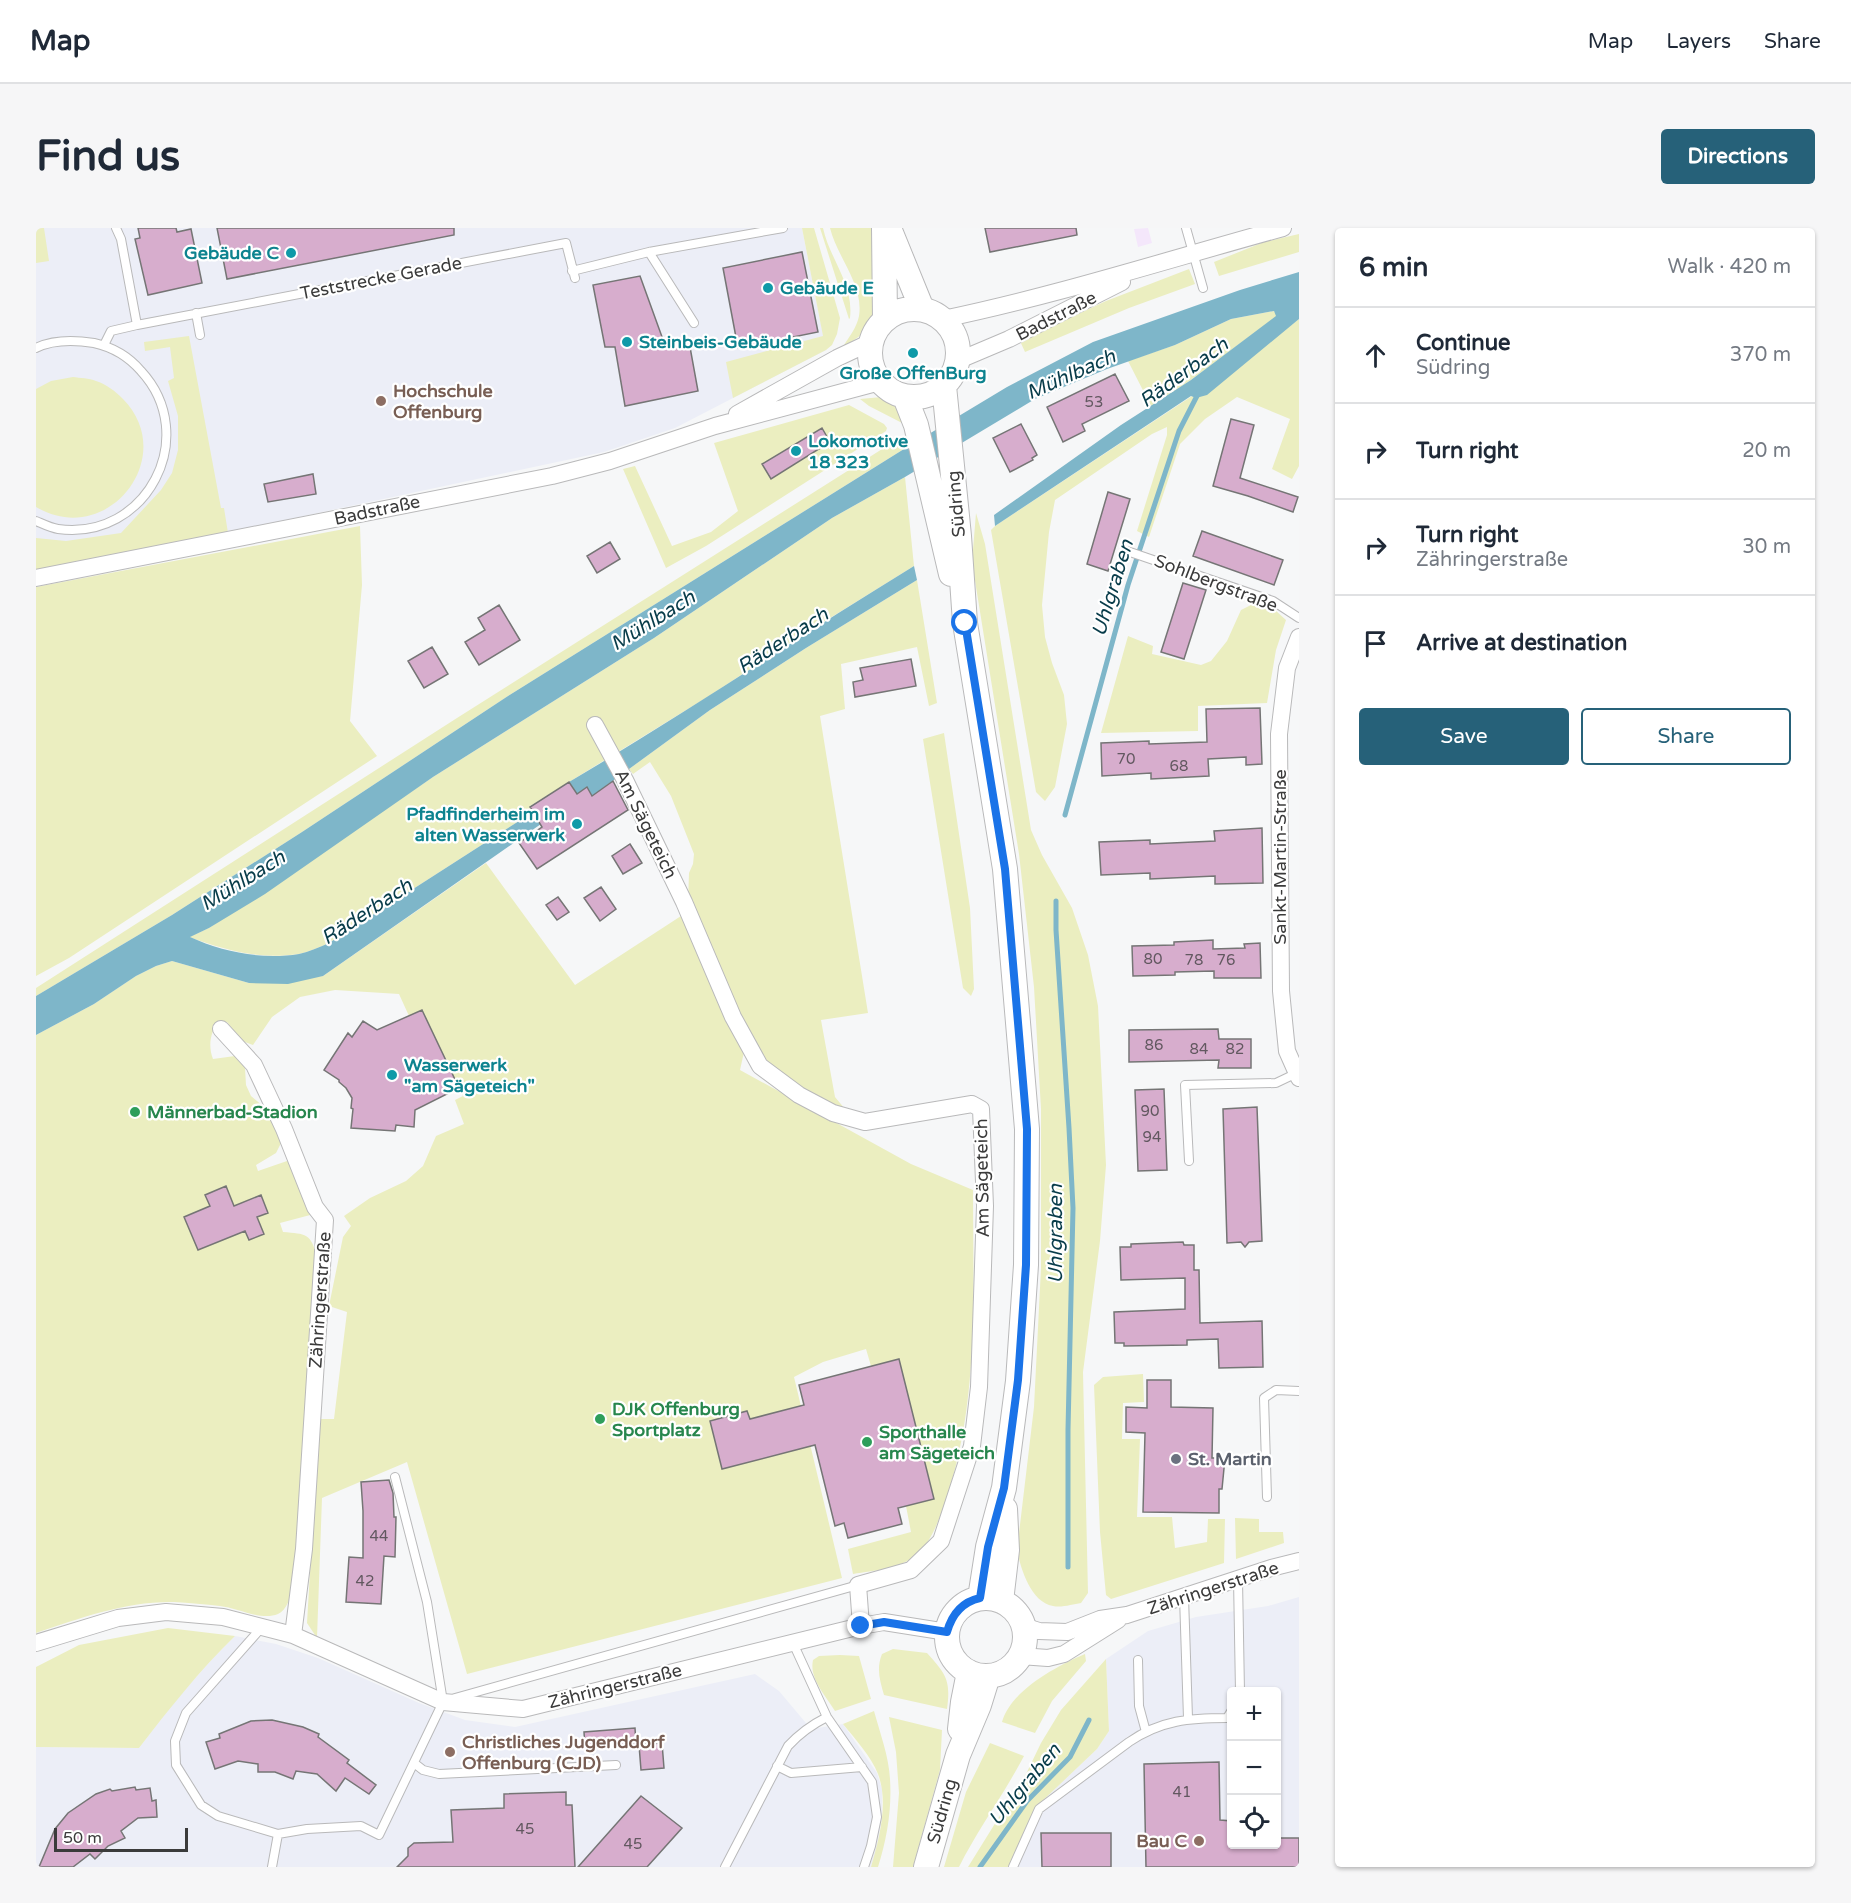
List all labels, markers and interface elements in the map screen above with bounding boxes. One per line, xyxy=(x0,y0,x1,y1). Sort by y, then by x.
text: Map xyxy=(30,24,90,58)
text: Map xyxy=(1588,29,1633,54)
text: Layers xyxy=(1666,29,1731,54)
text: Share xyxy=(1764,29,1821,54)
button: Directions xyxy=(1661,129,1815,184)
text: Find us xyxy=(36,131,180,182)
place label: Gebäude C xyxy=(184,242,279,264)
marker: Gebäude C xyxy=(284,246,298,260)
street label: Teststrecke Gerade xyxy=(298,252,464,304)
text: 6 min xyxy=(1359,252,1428,283)
text: Walk · 420 m xyxy=(1668,255,1791,279)
place label: Gebäude E xyxy=(780,277,874,299)
marker: Gebäude E xyxy=(761,281,775,295)
street label: Badstraße xyxy=(1012,286,1100,346)
text: Continue xyxy=(1416,330,1511,356)
place label: Steinbeis-Gebäude xyxy=(639,331,802,353)
water label: Räderbach xyxy=(1135,332,1234,413)
marker: Steinbeis-Gebäude xyxy=(620,335,634,349)
icon: ahead xyxy=(1359,339,1392,372)
text: 370 m xyxy=(1730,343,1791,367)
water label: Mühlbach xyxy=(1023,344,1120,405)
marker: Große OffenBurg xyxy=(906,346,920,360)
text: Südring xyxy=(1416,356,1490,380)
place label: Große OffenBurg xyxy=(839,362,987,384)
place label: Hochschule Offenburg xyxy=(393,380,493,423)
house number: 53 xyxy=(1085,393,1103,411)
marker: Hochschule Offenburg xyxy=(374,394,388,408)
place label: Lokomotive 18 323 xyxy=(808,430,908,473)
icon: right xyxy=(1359,435,1392,468)
text: Turn right xyxy=(1416,438,1518,464)
text: 20 m xyxy=(1742,439,1791,463)
marker: Lokomotive 18 323 xyxy=(789,444,803,458)
street label: Südring xyxy=(942,470,970,538)
street label: Badstraße xyxy=(332,490,422,530)
text: Turn right xyxy=(1416,522,1518,548)
icon: right xyxy=(1359,531,1392,564)
text: 30 m xyxy=(1742,535,1791,559)
water label: Uhlgraben xyxy=(1087,536,1139,639)
text: Zähringerstraße xyxy=(1416,548,1568,572)
street label: Sohlbergstraße xyxy=(1151,549,1281,617)
water label: Mühlbach xyxy=(606,585,700,656)
water label: Räderbach xyxy=(733,602,834,679)
route start xyxy=(951,609,977,635)
icon: arrive xyxy=(1359,627,1392,660)
text: Arrive at destination xyxy=(1416,630,1627,656)
button: Save xyxy=(1359,708,1569,765)
button: Share xyxy=(1581,708,1791,765)
house number: 70 xyxy=(1117,750,1135,768)
house number: 68 xyxy=(1170,757,1188,775)
street label: Am Sägeteich xyxy=(610,766,682,882)
street label: Sankt-Martin-Straße xyxy=(1269,769,1291,945)
place label: Pfadfinderheim im alten Wasserwerk xyxy=(406,803,565,846)
marker: Pfadfinderheim im alten Wasserwerk xyxy=(570,817,584,831)
water label: Mühlbach xyxy=(196,845,290,916)
water label: Räderbach xyxy=(317,873,418,950)
house number: 80 xyxy=(1144,950,1162,968)
house number: 78 xyxy=(1185,951,1203,969)
house number: 76 xyxy=(1217,951,1235,969)
house number: 86 xyxy=(1145,1036,1163,1054)
house number: 84 xyxy=(1190,1040,1208,1058)
house number: 82 xyxy=(1226,1040,1244,1058)
place label: Wasserwerk "am Sägeteich" xyxy=(404,1054,535,1097)
marker: Wasserwerk "am Sägeteich" xyxy=(385,1068,399,1082)
place label: Männerbad-Stadion xyxy=(147,1101,318,1123)
house number: 90 xyxy=(1141,1102,1159,1120)
marker: Männerbad-Stadion xyxy=(128,1105,142,1119)
street label: Am Sägeteich xyxy=(970,1118,994,1238)
house number: 94 xyxy=(1143,1128,1161,1146)
water label: Uhlgraben xyxy=(1044,1183,1068,1284)
street label: Zähringerstraße xyxy=(304,1231,336,1369)
place label: DJK Offenburg Sportplatz xyxy=(612,1398,740,1441)
marker: DJK Offenburg Sportplatz xyxy=(593,1412,607,1426)
place label: Sporthalle am Sägeteich xyxy=(879,1421,995,1464)
marker: Sporthalle am Sägeteich xyxy=(860,1435,874,1449)
place label: St. Martin xyxy=(1188,1448,1272,1470)
marker: St. Martin xyxy=(1169,1452,1183,1466)
house number: 44 xyxy=(370,1527,388,1545)
street label: Zähringerstraße xyxy=(1144,1556,1282,1620)
house number: 42 xyxy=(356,1572,374,1590)
route end xyxy=(847,1612,873,1638)
street label: Zähringerstraße xyxy=(546,1659,684,1713)
map controls xyxy=(1227,1687,1281,1849)
button: + xyxy=(1227,1687,1281,1741)
place label: Christliches Jugenddorf Offenburg (CJD) xyxy=(462,1731,666,1774)
water label: Uhlgraben xyxy=(984,1738,1067,1831)
button: − xyxy=(1227,1741,1281,1795)
marker: Christliches Jugenddorf Offenburg (CJD) xyxy=(443,1745,457,1759)
street label: Südring xyxy=(922,1776,962,1846)
house number: 41 xyxy=(1173,1783,1191,1801)
button: locate xyxy=(1227,1795,1281,1849)
house number: 45 xyxy=(516,1820,534,1838)
scale bar xyxy=(54,1825,188,1852)
text: 50 m xyxy=(63,1828,102,1848)
place label: Bau C xyxy=(1136,1830,1187,1852)
marker: Bau C xyxy=(1192,1834,1206,1848)
house number: 45 xyxy=(624,1835,642,1853)

